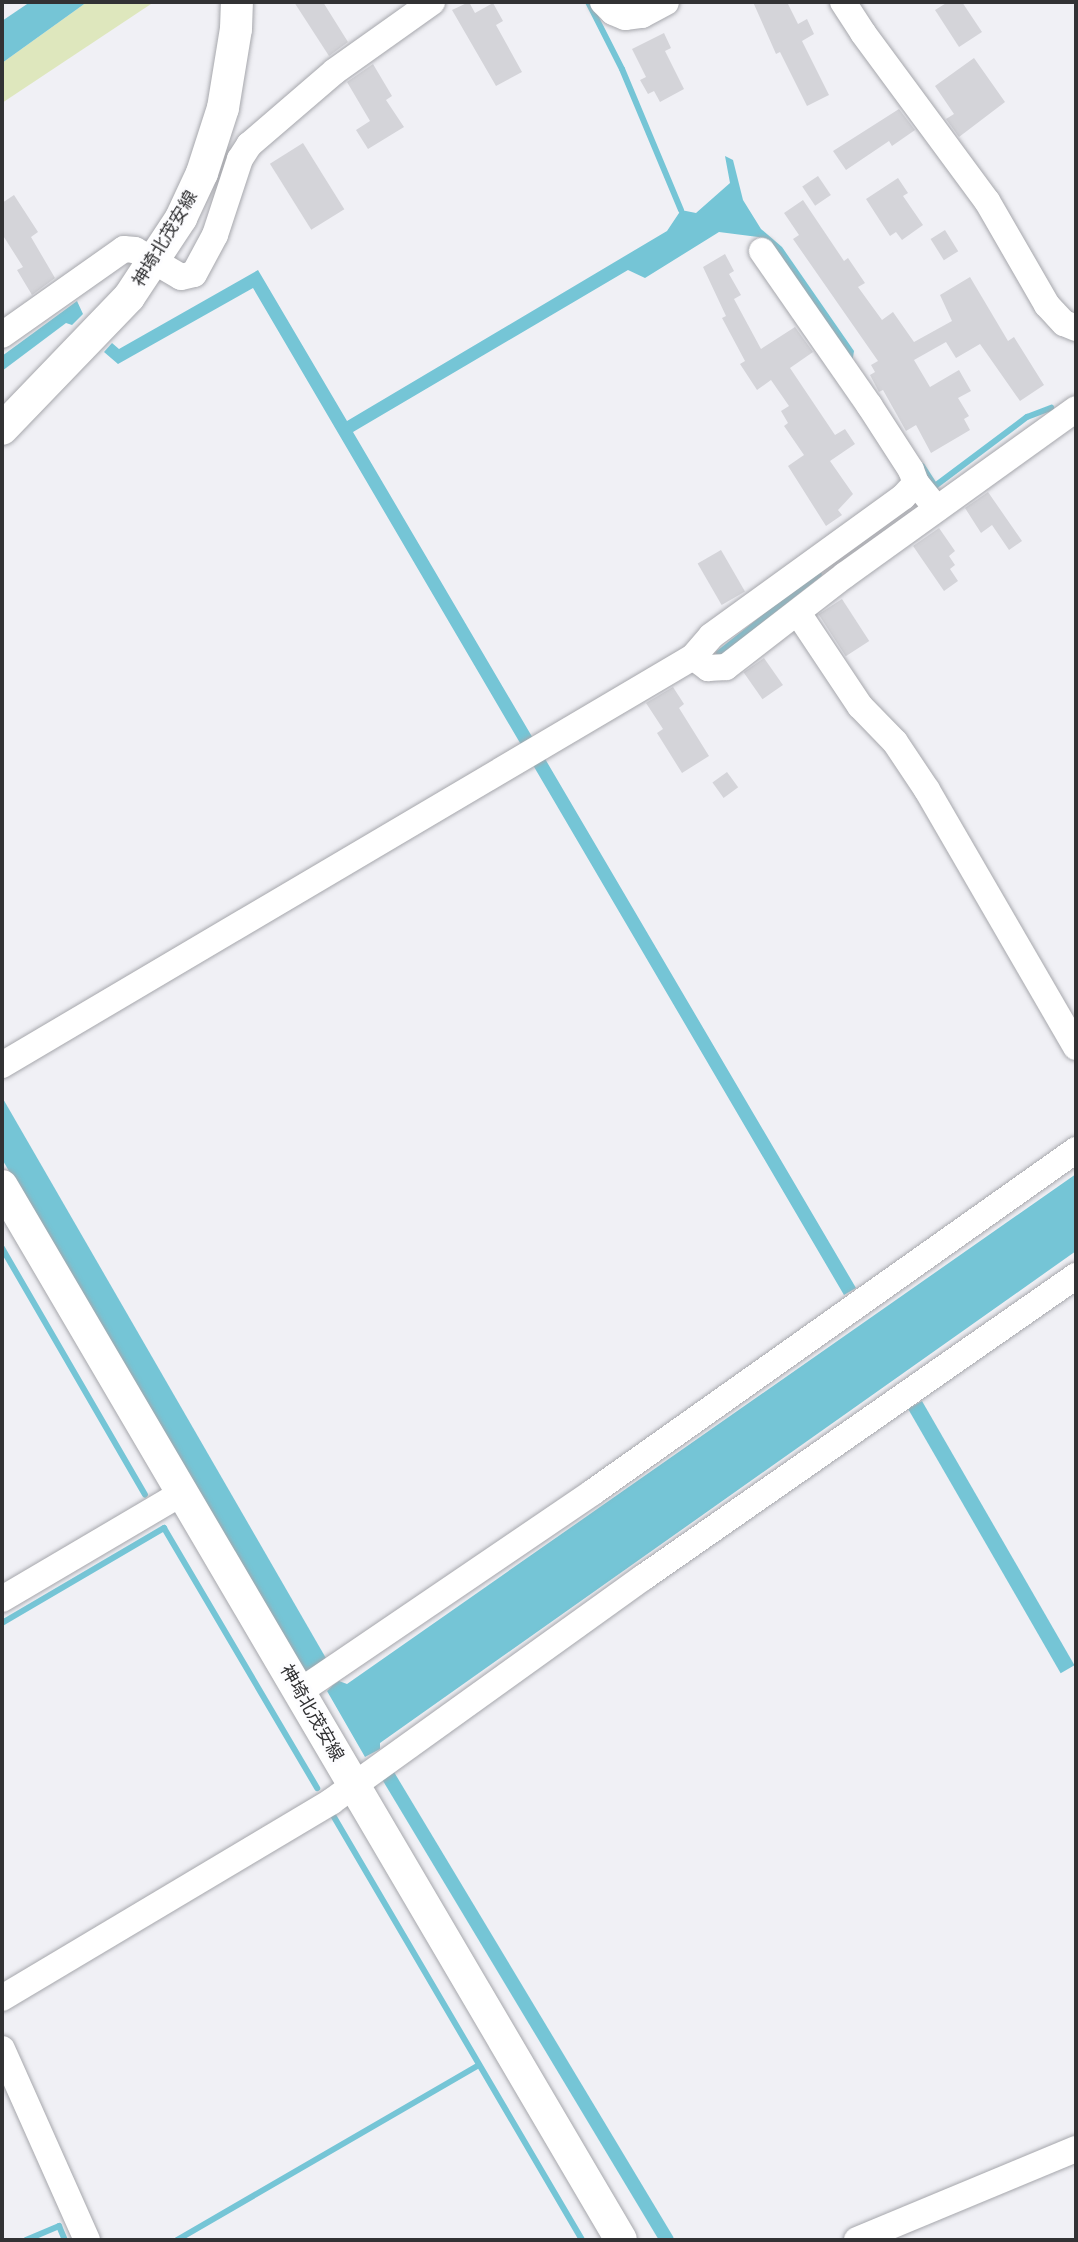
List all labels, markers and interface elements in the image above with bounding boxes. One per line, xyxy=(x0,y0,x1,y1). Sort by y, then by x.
street label: 神埼北茂安線 xyxy=(128,187,202,291)
street label: 神埼北茂安線 xyxy=(276,1661,348,1765)

